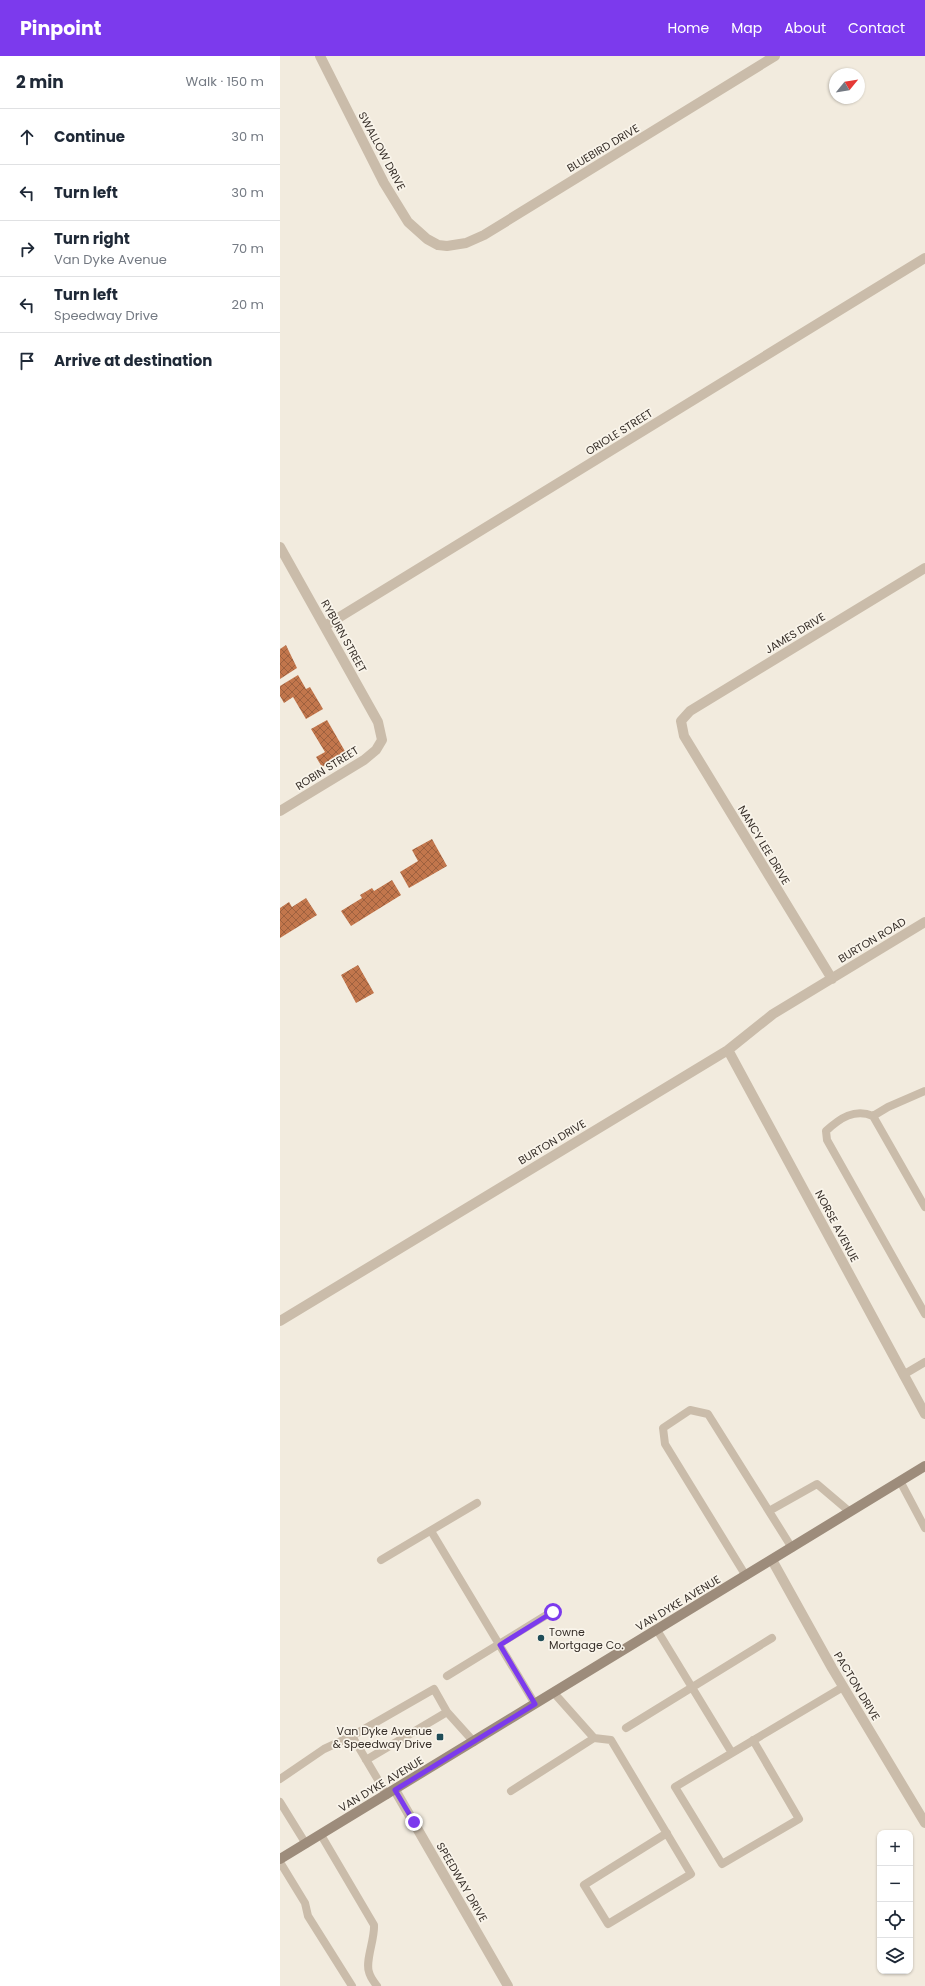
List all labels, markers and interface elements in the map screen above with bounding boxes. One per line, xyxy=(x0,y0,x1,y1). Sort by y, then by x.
text: Pinpoint xyxy=(20,15,101,42)
text: Home xyxy=(667,18,709,38)
text: Map xyxy=(731,18,762,38)
text: About xyxy=(784,18,826,38)
text: Contact xyxy=(848,18,905,38)
north arrow xyxy=(829,68,865,104)
text: 2 min xyxy=(16,70,64,94)
text: Walk · 150 m xyxy=(186,72,264,91)
street label: SWALLOW DRIVE xyxy=(355,109,409,193)
street label: BLUEBIRD DRIVE xyxy=(564,120,642,176)
icon: ahead xyxy=(16,126,38,148)
text: Continue xyxy=(54,126,125,147)
text: 30 m xyxy=(231,127,264,146)
icon: left xyxy=(16,182,38,204)
text: Turn left xyxy=(54,182,118,203)
text: 30 m xyxy=(231,183,264,202)
text: Turn right xyxy=(54,228,130,249)
icon: right xyxy=(16,238,38,260)
text: 70 m xyxy=(232,239,264,258)
text: Van Dyke Avenue xyxy=(54,250,167,269)
text: Turn left xyxy=(54,284,118,305)
icon: left xyxy=(16,294,38,316)
text: 20 m xyxy=(231,295,264,314)
text: Speedway Drive xyxy=(54,306,158,325)
icon: arrive xyxy=(16,350,38,372)
text: Arrive at destination xyxy=(54,350,212,371)
street label: ORIOLE STREET xyxy=(582,405,656,459)
street label: RYBURN STREET xyxy=(317,597,371,675)
street label: JAMES DRIVE xyxy=(762,609,828,657)
street label: ROBIN STREET xyxy=(292,742,362,794)
street label: NANCY LEE DRIVE xyxy=(734,802,794,888)
street label: BURTON ROAD xyxy=(835,913,909,967)
street label: BURTON DRIVE xyxy=(515,1115,589,1169)
street label: NORSE AVENUE xyxy=(811,1187,863,1265)
street label: VAN DYKE AVENUE xyxy=(633,1571,723,1635)
route start xyxy=(544,1603,562,1621)
place label: Towne Mortgage Co. xyxy=(549,1624,624,1653)
marker: Towne Mortgage Co. xyxy=(536,1633,546,1643)
street label: PACTON DRIVE xyxy=(830,1649,884,1723)
place label: Van Dyke Avenue & Speedway Drive xyxy=(333,1723,432,1752)
marker: Van Dyke Avenue & Speedway Drive xyxy=(435,1732,445,1742)
street label: VAN DYKE AVENUE xyxy=(336,1752,426,1816)
route end xyxy=(405,1813,423,1831)
map controls xyxy=(877,1830,913,1974)
button: + xyxy=(877,1830,913,1866)
street label: SPEEDWAY DRIVE xyxy=(433,1839,491,1925)
button: − xyxy=(877,1866,913,1902)
button: locate xyxy=(877,1902,913,1938)
button: layers xyxy=(877,1938,913,1974)

